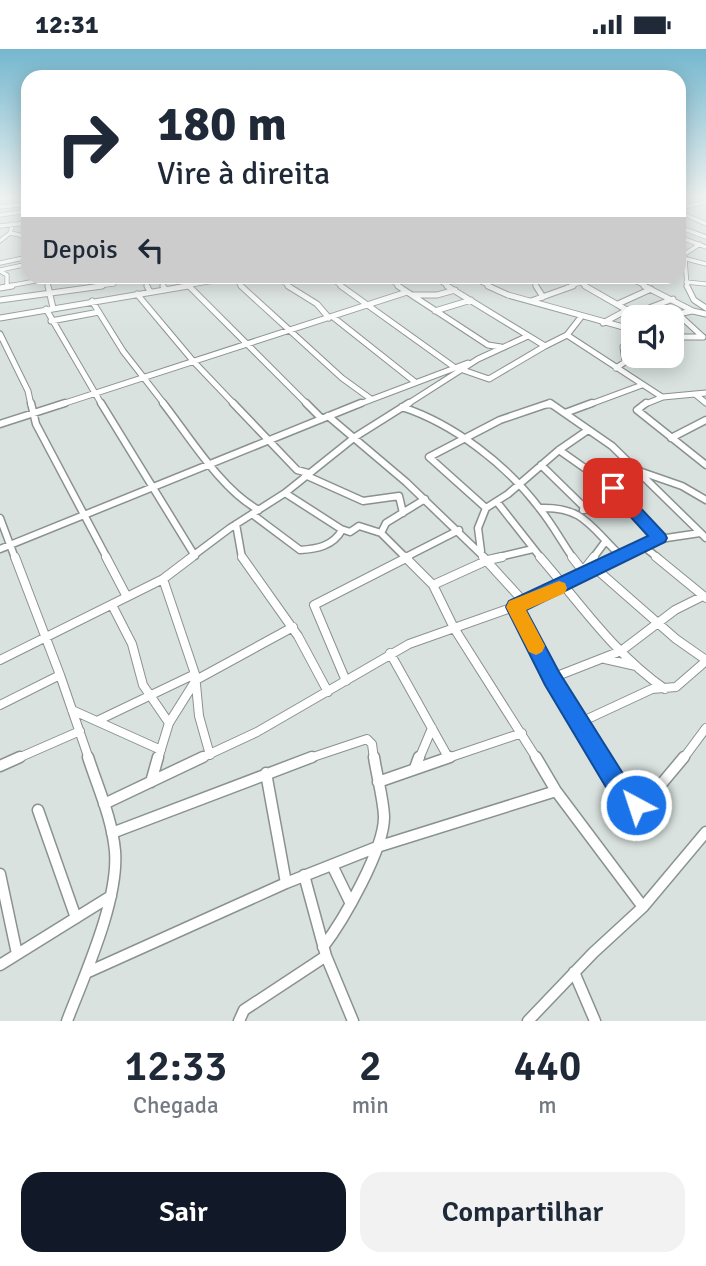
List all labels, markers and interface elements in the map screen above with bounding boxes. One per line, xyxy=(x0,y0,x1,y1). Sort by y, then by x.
text: 12:31 xyxy=(35,9,99,41)
text: 180 m xyxy=(157,94,287,154)
icon: right xyxy=(42,98,133,189)
text: Vire à direita xyxy=(157,154,330,193)
icon: left xyxy=(132,231,170,269)
text: Depois xyxy=(42,234,118,266)
map controls xyxy=(621,305,684,368)
button: sound xyxy=(621,305,684,368)
pin xyxy=(583,458,643,518)
icon: arrive xyxy=(594,469,632,507)
position arrow xyxy=(599,768,673,842)
text: 12:33 xyxy=(125,1041,227,1092)
text: 2 xyxy=(359,1041,382,1092)
text: 440 xyxy=(513,1041,581,1092)
text: Chegada xyxy=(133,1091,219,1120)
text: min xyxy=(352,1091,389,1120)
text: m xyxy=(538,1091,557,1120)
button: Sair xyxy=(21,1172,346,1252)
button: Compartilhar xyxy=(360,1172,685,1252)

